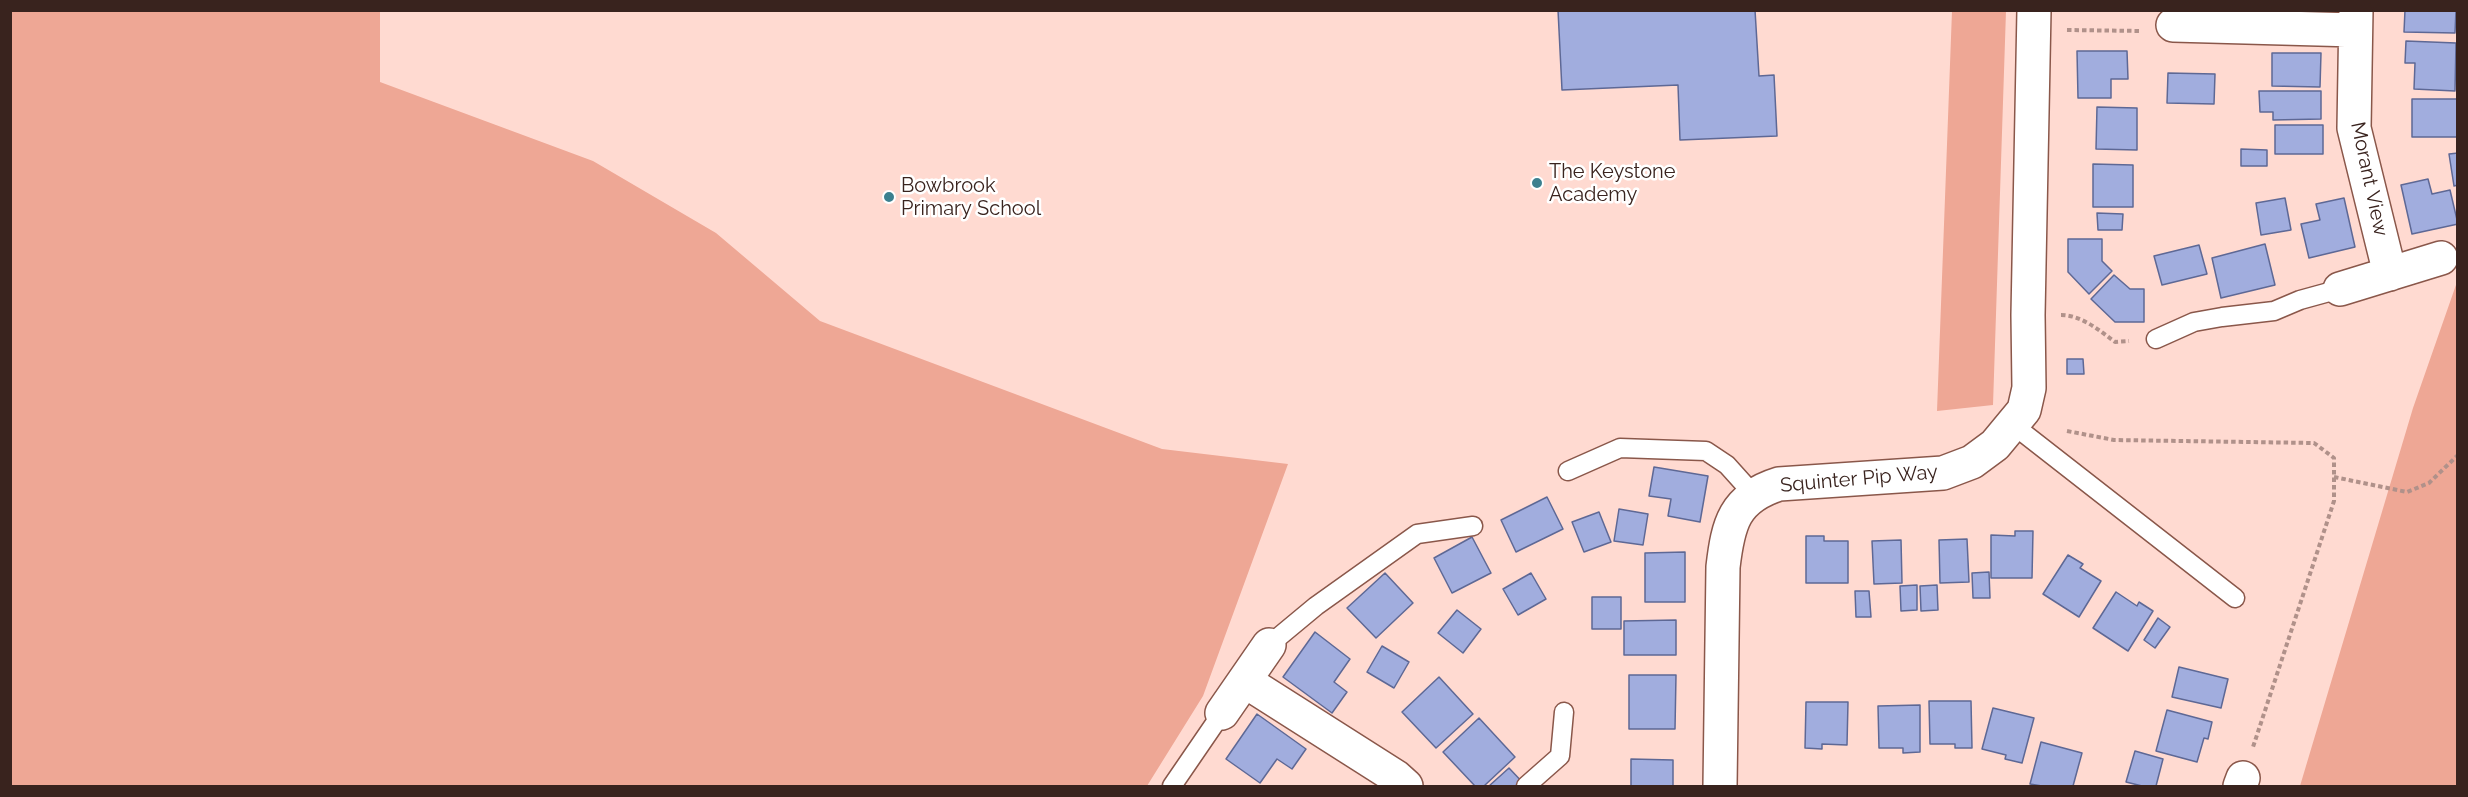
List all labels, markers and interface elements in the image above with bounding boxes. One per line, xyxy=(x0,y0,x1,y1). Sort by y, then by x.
street label: Morant View xyxy=(2345,120,2393,238)
place label: The Keystone Academy xyxy=(1549,160,1675,207)
place label: Bowbrook Primary School xyxy=(901,174,1041,221)
marker: The Keystone Academy xyxy=(1530,176,1544,190)
marker: Bowbrook Primary School xyxy=(882,190,896,204)
street label: Squinter Pip Way xyxy=(1779,460,1939,498)

